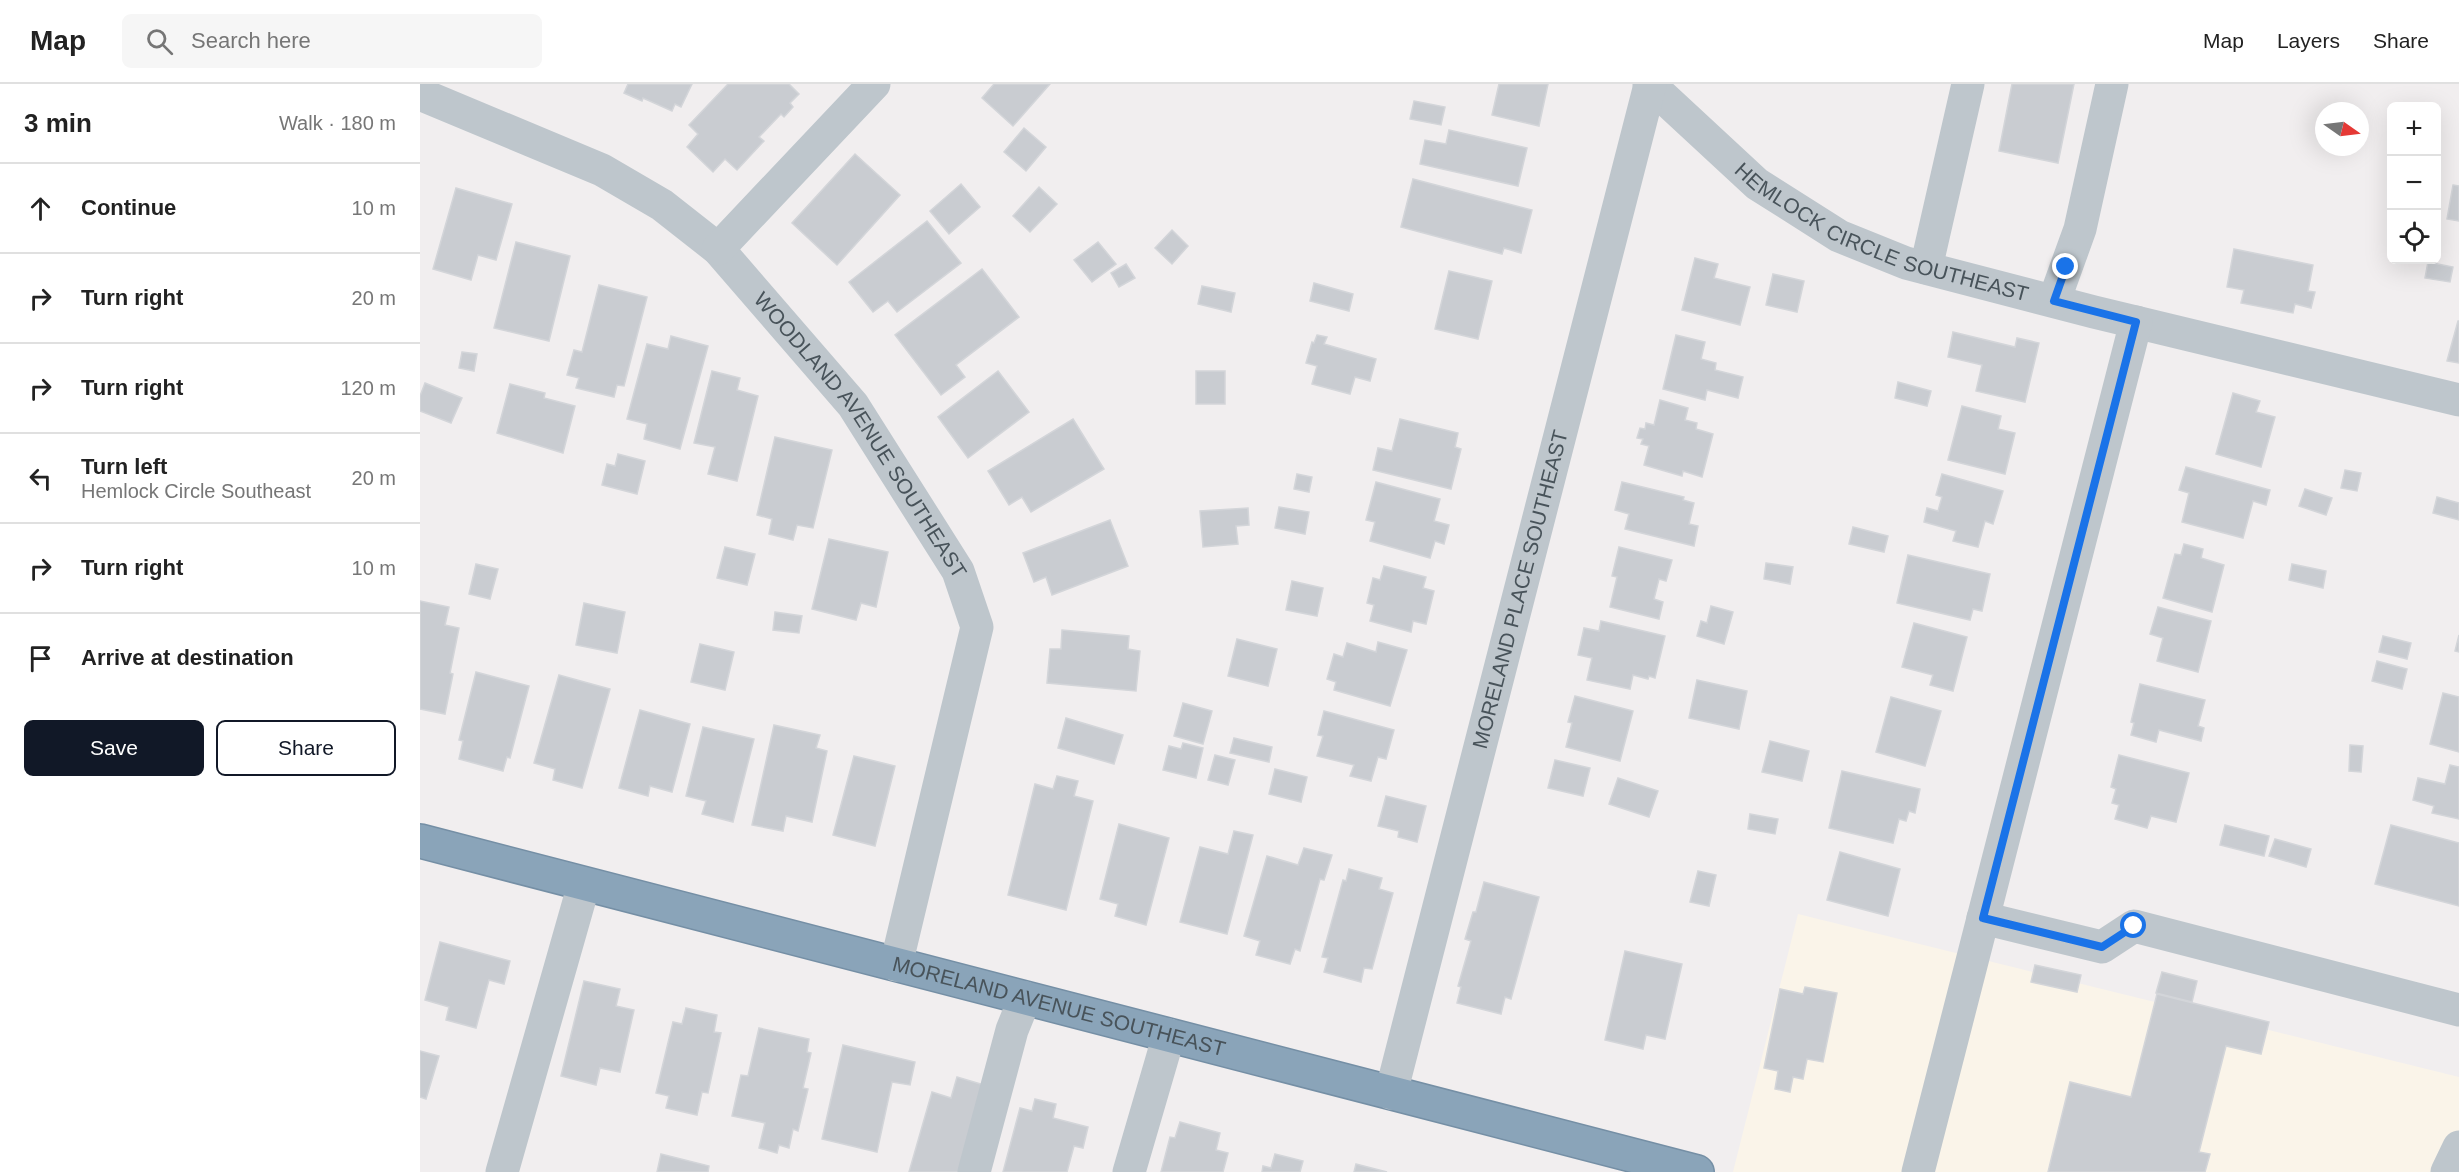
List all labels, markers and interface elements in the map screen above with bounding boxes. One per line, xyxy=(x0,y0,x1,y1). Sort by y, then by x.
search box xyxy=(122,14,542,68)
text: Map xyxy=(30,25,86,56)
icon: search xyxy=(143,25,176,58)
text: Search here xyxy=(191,28,311,53)
text: Map xyxy=(2203,29,2244,52)
text: Layers xyxy=(2277,29,2340,52)
text: Share xyxy=(2373,29,2429,52)
north arrow xyxy=(2315,102,2369,156)
map controls xyxy=(2387,102,2441,264)
button: + xyxy=(2387,102,2441,156)
text: 3 min xyxy=(24,108,92,138)
text: Walk · 180 m xyxy=(279,112,396,134)
button: − xyxy=(2387,156,2441,210)
street label: HEMLOCK CIRCLE SOUTHEAST xyxy=(1731,158,2031,305)
icon: ahead xyxy=(24,192,57,225)
text: Continue xyxy=(81,195,176,220)
text: 10 m xyxy=(352,197,396,219)
button: locate xyxy=(2387,210,2441,264)
route end xyxy=(2052,253,2078,279)
icon: right xyxy=(24,282,57,315)
text: Turn right xyxy=(81,285,183,310)
text: 20 m xyxy=(352,287,396,309)
street label: WOODLAND AVENUE SOUTHEAST xyxy=(750,288,972,582)
icon: right xyxy=(24,372,57,405)
text: Turn right xyxy=(81,375,183,400)
text: 120 m xyxy=(340,377,396,399)
street label: MORELAND PLACE SOUTHEAST xyxy=(1468,427,1572,751)
text: Turn left xyxy=(81,454,167,479)
icon: left xyxy=(24,462,57,495)
text: 20 m xyxy=(352,467,396,489)
text: Hemlock Circle Southeast xyxy=(81,480,311,502)
icon: right xyxy=(24,552,57,585)
text: Turn right xyxy=(81,555,183,580)
text: 10 m xyxy=(352,557,396,579)
icon: arrive xyxy=(24,642,57,675)
text: Arrive at destination xyxy=(81,645,294,670)
button: Save xyxy=(24,720,204,776)
button: Share xyxy=(216,720,396,776)
route start xyxy=(2120,912,2146,938)
street label: MORELAND AVENUE SOUTHEAST xyxy=(890,952,1228,1060)

